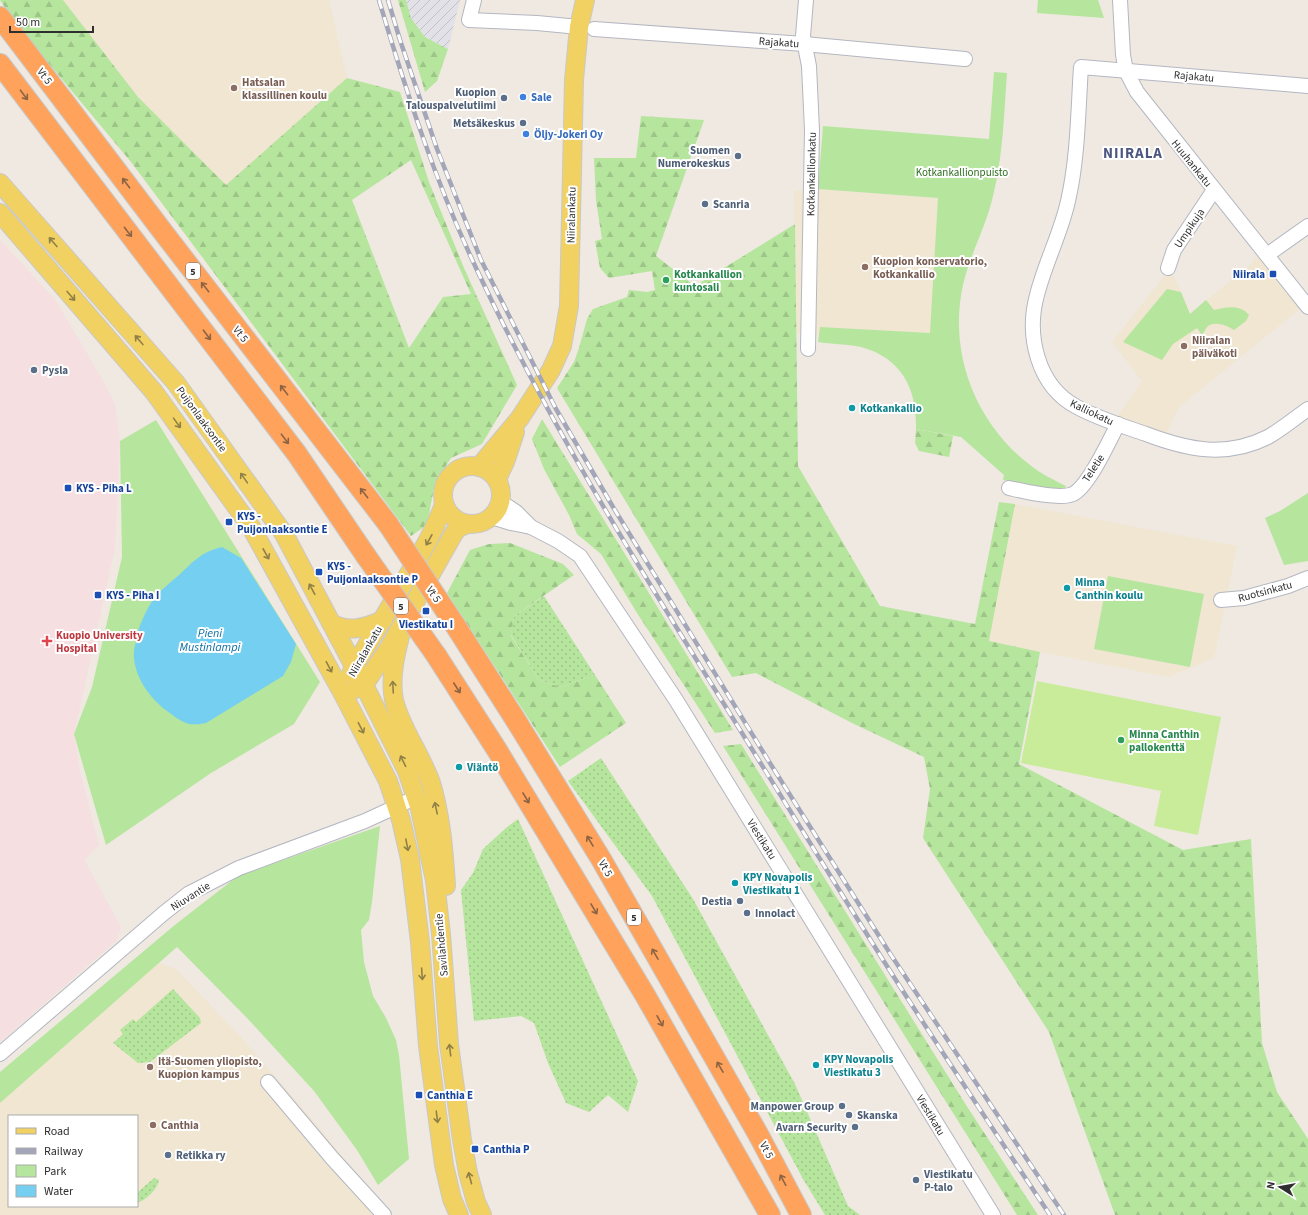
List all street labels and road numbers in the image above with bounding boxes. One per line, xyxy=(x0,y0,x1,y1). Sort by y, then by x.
street label: Rajakatu xyxy=(758,34,800,51)
street label: Vt 5 xyxy=(33,65,56,88)
street label: Rajakatu xyxy=(1173,67,1215,86)
street label: Kotkankallionkatu xyxy=(803,132,820,216)
street label: Huuhankatu xyxy=(1168,136,1215,190)
street label: Niiralankatu xyxy=(564,187,579,243)
street label: Umpikuja xyxy=(1171,206,1208,251)
road number: 5 xyxy=(186,263,200,279)
street label: Vt 5 xyxy=(229,323,252,346)
street label: Puijonlaaksontie xyxy=(173,384,231,455)
street label: Kalliokatu xyxy=(1067,396,1116,429)
street label: Teletie xyxy=(1079,451,1108,485)
street label: Ruotsinkatu xyxy=(1236,577,1294,606)
street label: Vt 5 xyxy=(423,583,445,606)
road number: 5 xyxy=(394,598,408,614)
street label: Niiralankatu xyxy=(345,623,386,679)
street label: Viestikatu xyxy=(743,816,780,862)
street label: Vt 5 xyxy=(595,857,616,879)
street label: Niuvantie xyxy=(168,878,213,914)
road number: 5 xyxy=(627,909,641,925)
street label: Savilahdentie xyxy=(431,912,452,977)
street label: Viestikatu xyxy=(913,1092,949,1138)
street label: Vt 5 xyxy=(756,1139,777,1161)

